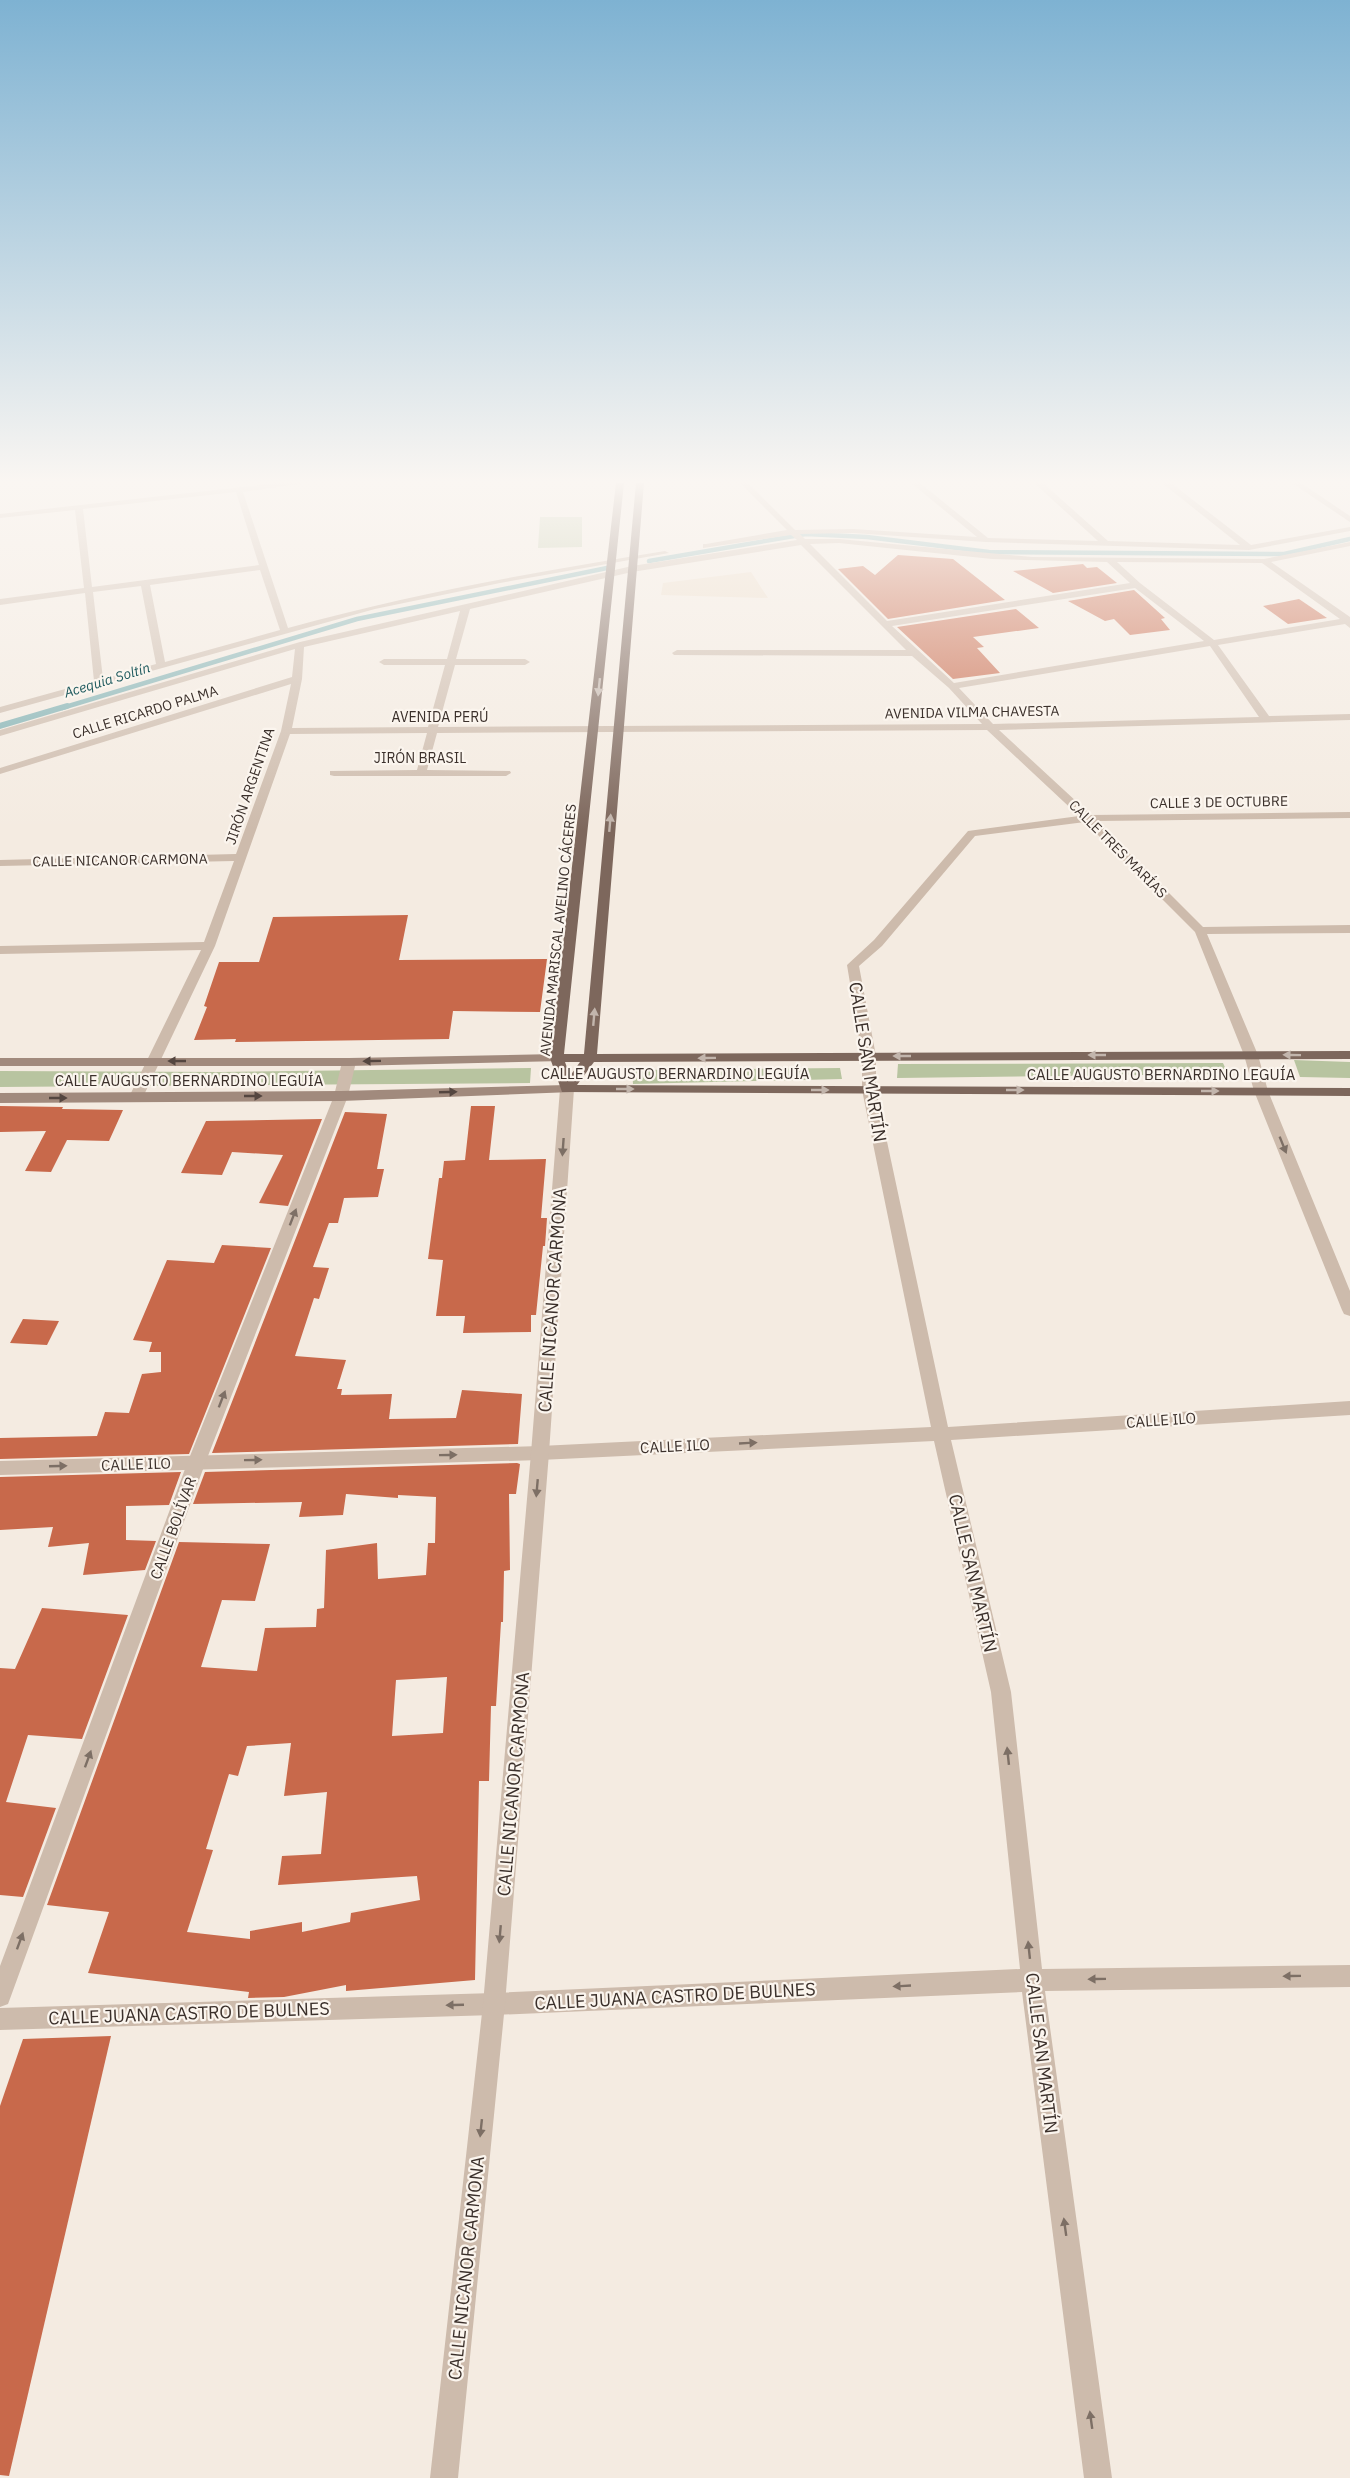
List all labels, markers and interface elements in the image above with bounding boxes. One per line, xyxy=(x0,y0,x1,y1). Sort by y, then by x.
water label: Acequia Soltín xyxy=(61,658,152,702)
one-way arrow xyxy=(594,678,604,697)
street label: CALLE RICARDO PALMA xyxy=(70,681,220,743)
street label: AVENIDA VILMA CHAVESTA xyxy=(885,701,1059,723)
street label: AVENIDA PERÚ xyxy=(391,707,489,726)
street label: JIRÓN ARGENTINA xyxy=(221,725,278,847)
street label: JIRÓN BRASIL xyxy=(374,748,466,767)
street label: CALLE 3 DE OCTUBRE xyxy=(1150,792,1288,812)
street label: CALLE TRES MARÍAS xyxy=(1065,795,1172,902)
street label: AVENIDA MARISCAL AVELINO CÁCERES xyxy=(535,803,580,1057)
one-way arrow xyxy=(605,813,615,832)
street label: CALLE NICANOR CARMONA xyxy=(32,849,208,871)
street label: CALLE SAN MARTÍN xyxy=(844,980,892,1144)
one-way arrow xyxy=(589,1007,598,1026)
one-way arrow xyxy=(1087,1050,1106,1060)
one-way arrow xyxy=(1282,1050,1301,1060)
one-way arrow xyxy=(892,1051,911,1061)
one-way arrow xyxy=(697,1053,716,1063)
one-way arrow xyxy=(168,1056,187,1066)
one-way arrow xyxy=(363,1056,382,1066)
street label: CALLE AUGUSTO BERNARDINO LEGUÍA xyxy=(541,1064,810,1083)
street label: CALLE AUGUSTO BERNARDINO LEGUÍA xyxy=(1027,1065,1296,1084)
street label: CALLE AUGUSTO BERNARDINO LEGUÍA xyxy=(55,1071,324,1090)
one-way arrow xyxy=(616,1084,635,1094)
one-way arrow xyxy=(811,1085,830,1095)
one-way arrow xyxy=(1006,1085,1025,1095)
one-way arrow xyxy=(1201,1086,1220,1096)
one-way arrow xyxy=(439,1088,458,1097)
one-way arrow xyxy=(244,1091,263,1101)
one-way arrow xyxy=(49,1093,68,1103)
one-way arrow xyxy=(1278,1137,1288,1155)
one-way arrow xyxy=(558,1138,567,1157)
street label: CALLE NICANOR CARMONA xyxy=(533,1186,571,1413)
one-way arrow xyxy=(289,1208,298,1226)
one-way arrow xyxy=(217,1389,227,1407)
street label: CALLE ILO xyxy=(1125,1408,1197,1432)
street label: CALLE ILO xyxy=(640,1435,710,1457)
one-way arrow xyxy=(739,1438,758,1448)
one-way arrow xyxy=(439,1450,458,1460)
street label: CALLE ILO xyxy=(101,1453,171,1475)
one-way arrow xyxy=(244,1455,263,1465)
one-way arrow xyxy=(49,1462,68,1471)
street label: CALLE BOLÍVAR xyxy=(146,1474,200,1582)
one-way arrow xyxy=(533,1479,542,1498)
street label: CALLE SAN MARTÍN xyxy=(944,1492,1002,1654)
street label: CALLE NICANOR CARMONA xyxy=(492,1670,534,1897)
one-way arrow xyxy=(1003,1747,1013,1766)
one-way arrow xyxy=(83,1749,93,1767)
one-way arrow xyxy=(495,1924,505,1943)
one-way arrow xyxy=(16,1932,26,1950)
one-way arrow xyxy=(1024,1940,1034,1959)
street label: CALLE SAN MARTÍN xyxy=(1021,1971,1063,2135)
one-way arrow xyxy=(1282,1972,1301,1981)
one-way arrow xyxy=(1087,1974,1106,1984)
street label: CALLE JUANA CASTRO DE BULNES xyxy=(534,1977,816,2015)
one-way arrow xyxy=(892,1981,911,1990)
street label: CALLE JUANA CASTRO DE BULNES xyxy=(48,1997,330,2029)
one-way arrow xyxy=(446,2000,465,2010)
one-way arrow xyxy=(476,2118,486,2137)
street label: CALLE NICANOR CARMONA xyxy=(443,2154,489,2381)
one-way arrow xyxy=(1061,2217,1070,2236)
one-way arrow xyxy=(1086,2410,1095,2429)

